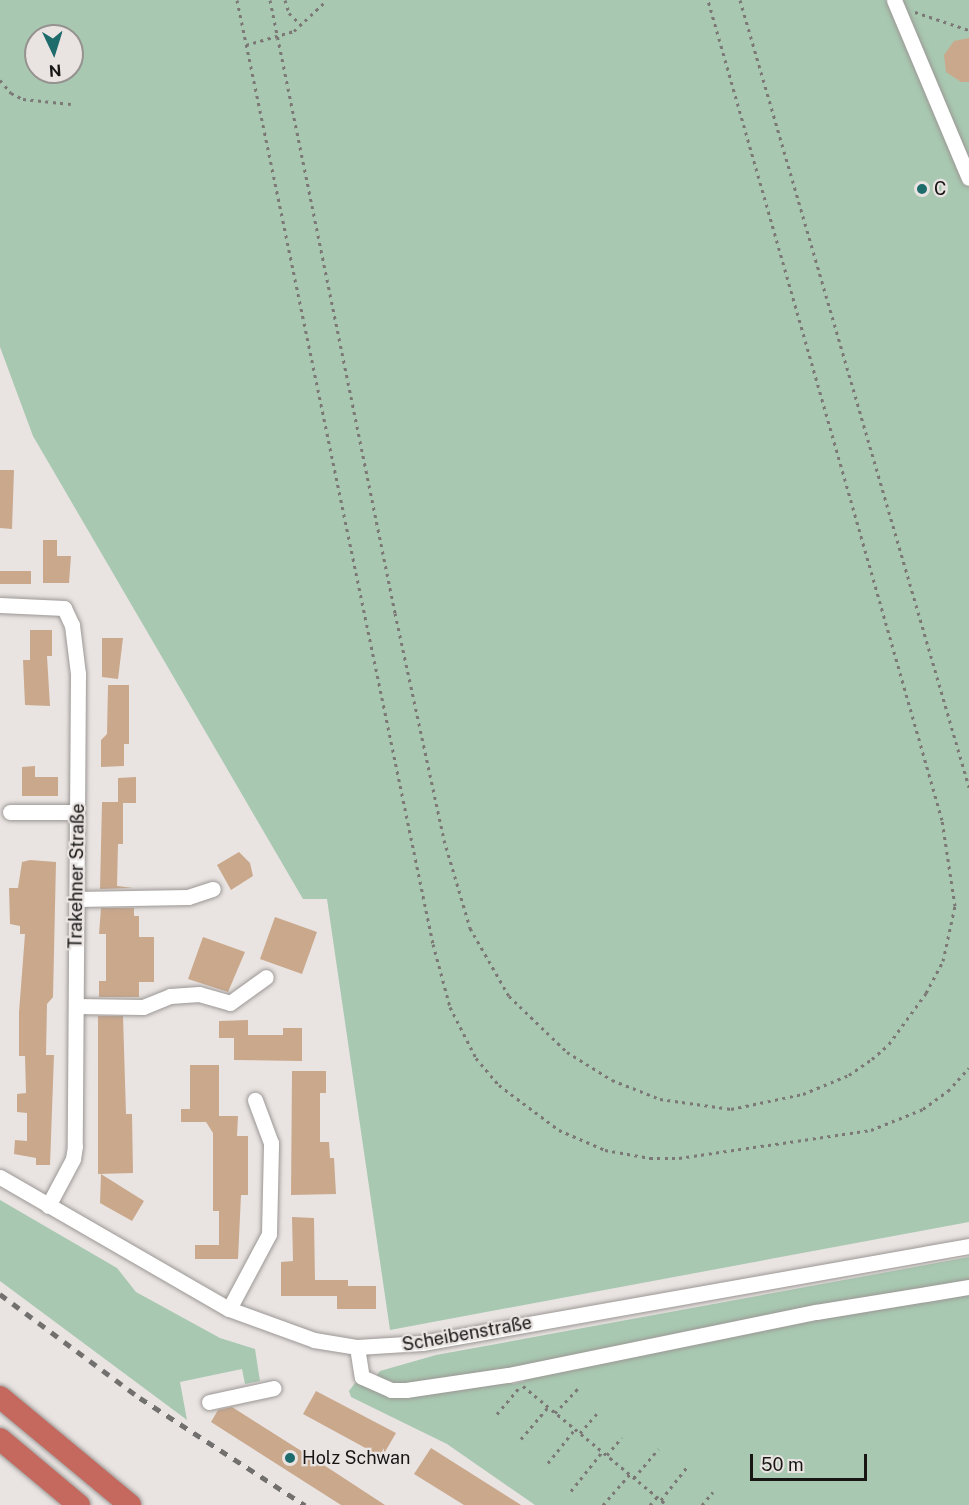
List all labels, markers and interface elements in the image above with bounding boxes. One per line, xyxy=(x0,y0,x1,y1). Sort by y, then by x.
north arrow xyxy=(24,24,84,84)
text: N xyxy=(48,61,62,80)
place label: C xyxy=(934,178,946,200)
marker: C xyxy=(915,182,929,196)
street label: Trakehner Straße xyxy=(65,803,89,949)
street label: Scheibenstraße xyxy=(400,1312,534,1356)
scale bar xyxy=(753,1442,870,1480)
place label: Holz Schwan xyxy=(302,1447,410,1469)
marker: Holz Schwan xyxy=(283,1451,297,1465)
text: 50 m xyxy=(761,1454,804,1475)

